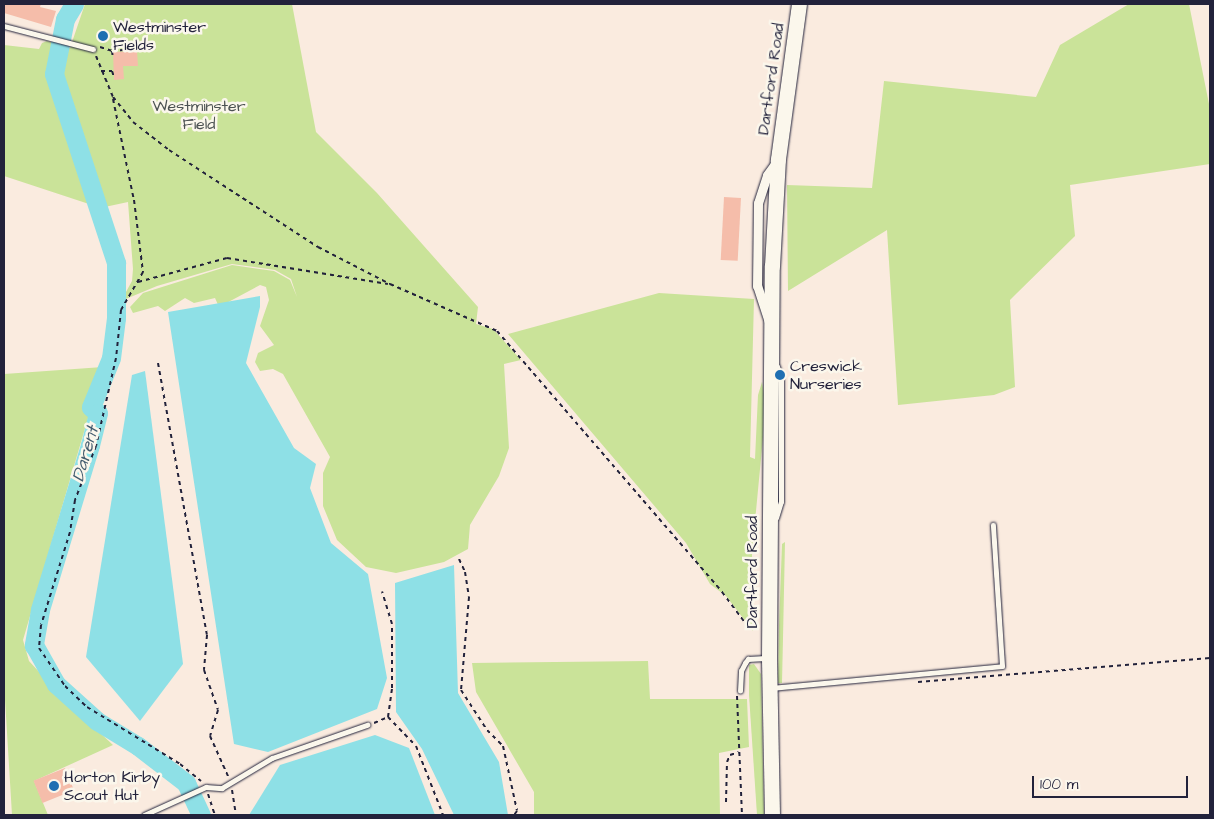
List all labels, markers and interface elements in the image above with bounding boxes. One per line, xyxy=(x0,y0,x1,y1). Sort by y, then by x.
place label: Westminster Fields xyxy=(113,17,206,55)
street label: Dartford Road xyxy=(754,22,788,136)
marker: Westminster Fields xyxy=(97,30,109,42)
park label: Westminster Field xyxy=(152,96,246,134)
place label: Creswick Nurseries xyxy=(790,356,862,394)
marker: Creswick Nurseries xyxy=(774,369,786,381)
water label: Darent xyxy=(68,424,104,484)
street label: Dartford Road xyxy=(742,516,762,628)
scale bar xyxy=(1034,766,1190,798)
place label: Horton Kirby Scout Hut xyxy=(64,767,160,805)
text: 100 m xyxy=(1040,774,1079,795)
marker: Horton Kirby Scout Hut xyxy=(48,780,60,792)

